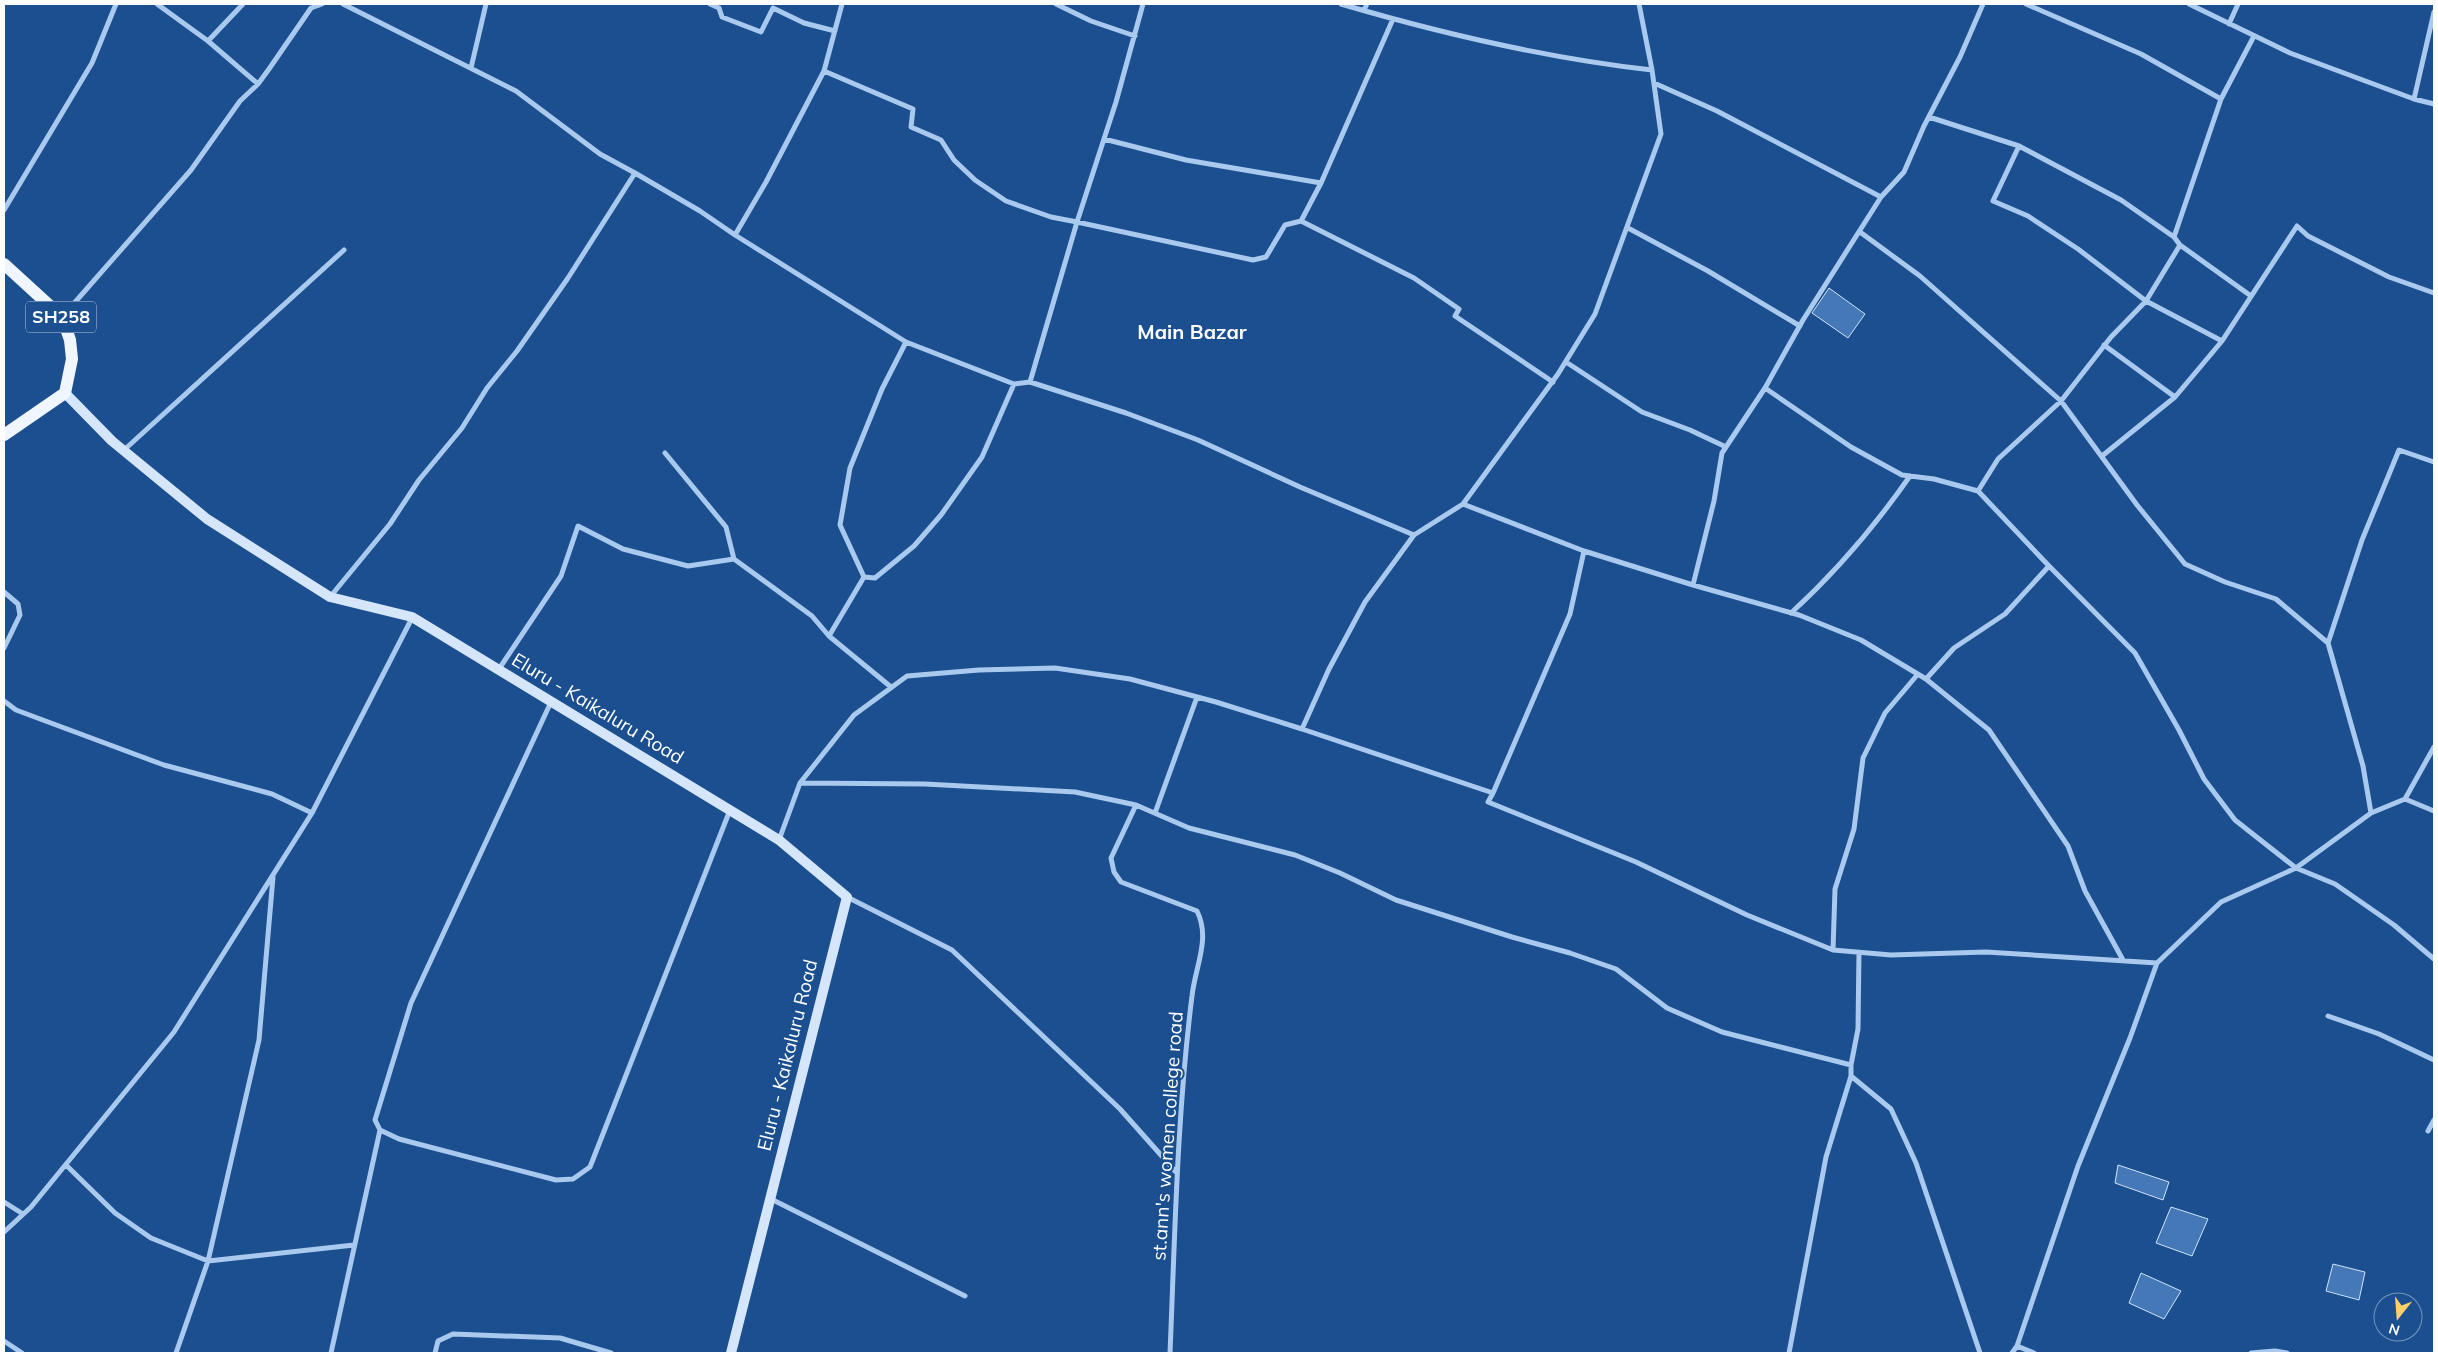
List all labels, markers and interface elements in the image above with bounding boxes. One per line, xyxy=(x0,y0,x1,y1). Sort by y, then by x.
road number: SH258 xyxy=(26,302,96,332)
district label: Main Bazar xyxy=(1137,319,1247,344)
street label: Eluru - Kaikaluru Road xyxy=(508,647,688,769)
street label: Eluru - Kaikaluru Road xyxy=(752,957,822,1153)
street label: st.ann's women college road xyxy=(1146,1011,1188,1261)
north arrow xyxy=(2373,1292,2423,1342)
text: N xyxy=(2387,1319,2402,1340)

